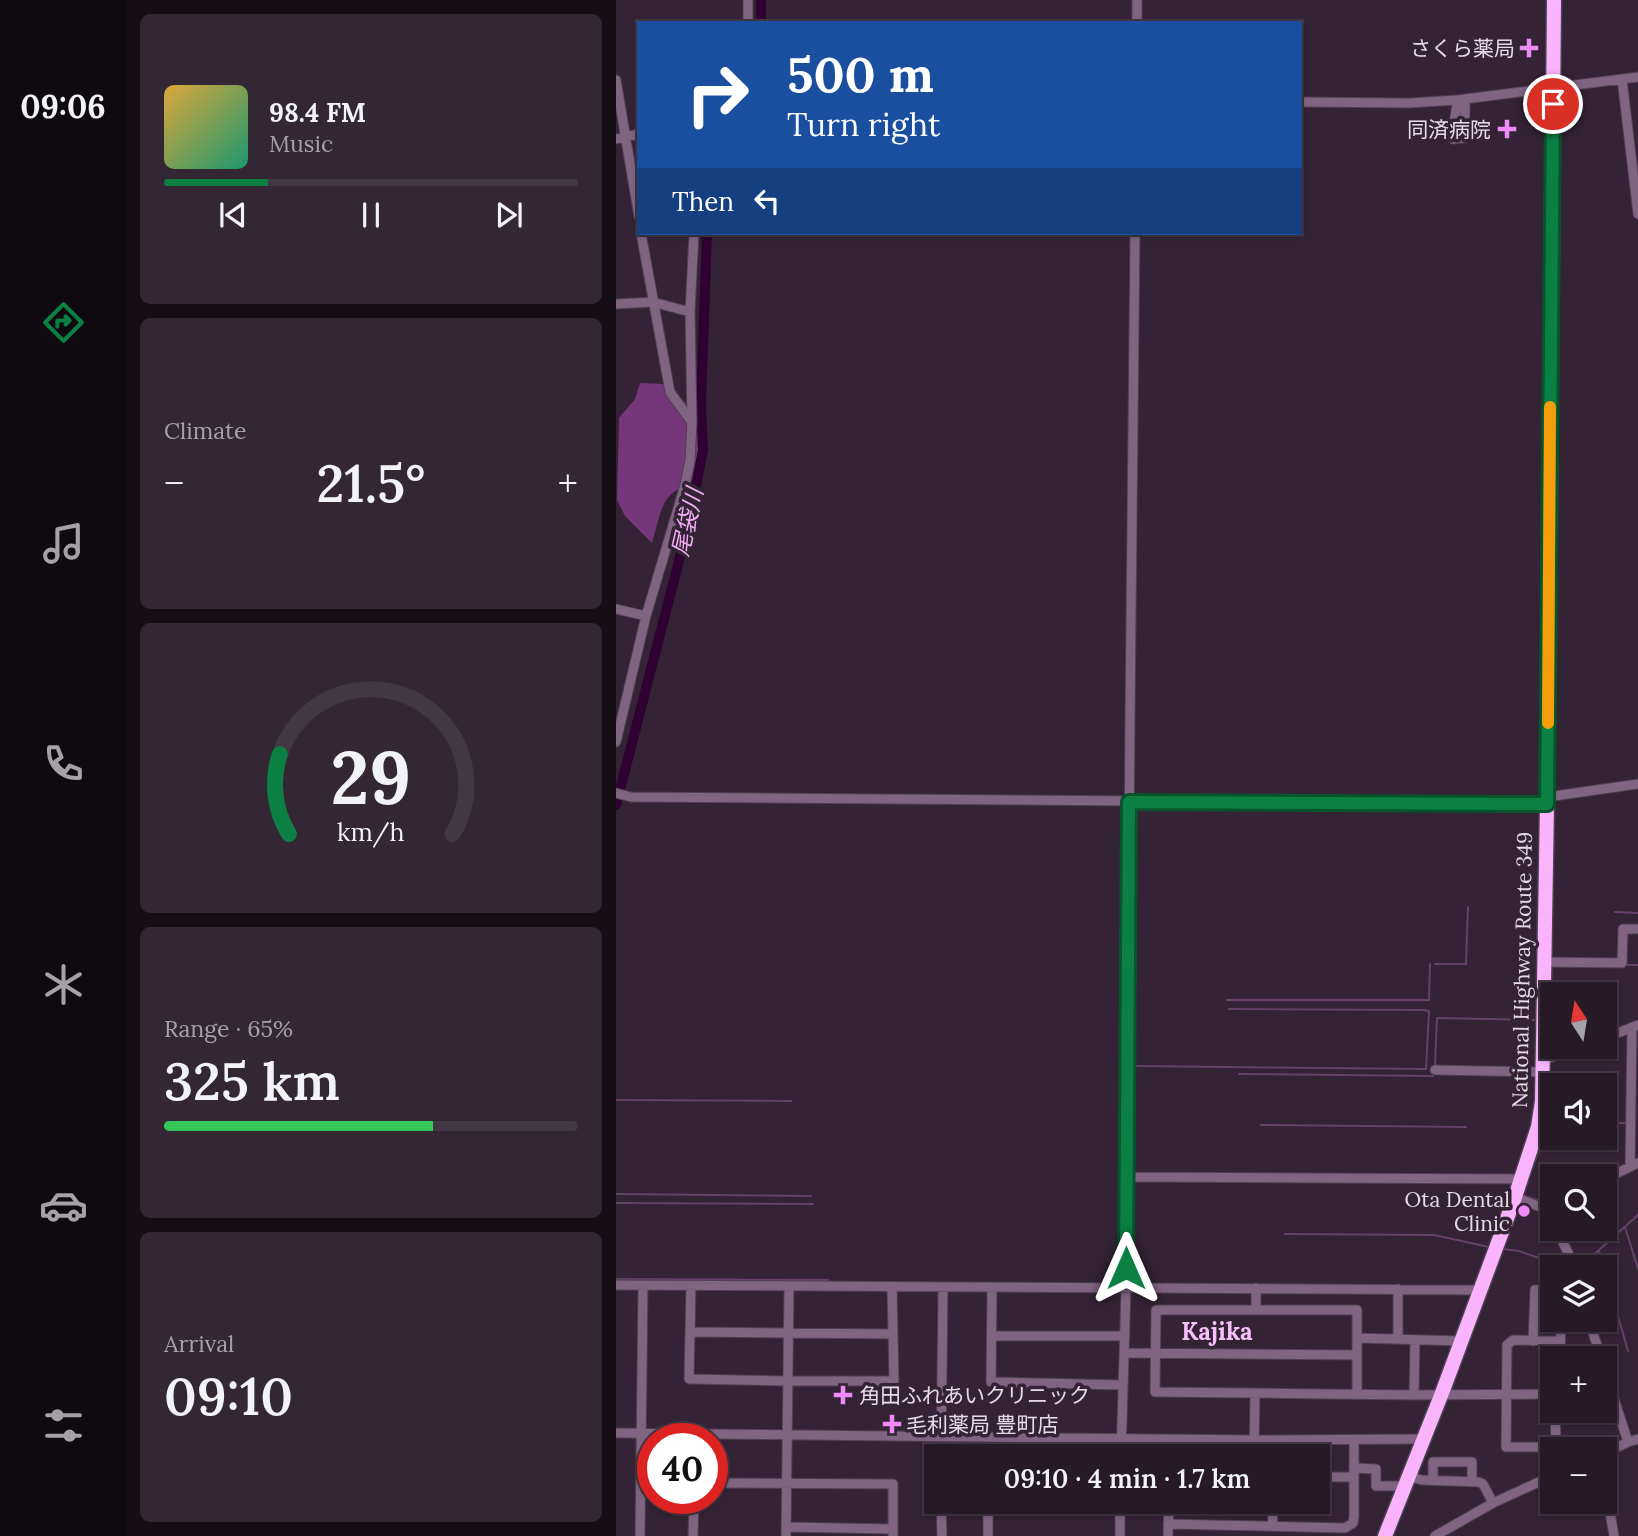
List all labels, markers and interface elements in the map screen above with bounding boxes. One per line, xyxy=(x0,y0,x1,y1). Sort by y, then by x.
place label: さくら薬局 xyxy=(1410,35,1515,62)
marker: さくら薬局 xyxy=(1521,40,1537,56)
text: 500 m xyxy=(787,43,934,105)
icon: right xyxy=(672,49,763,140)
pin xyxy=(1523,74,1583,134)
icon: arrive xyxy=(1534,85,1572,123)
text: 09:06 xyxy=(20,86,106,127)
text: 98.4 FM xyxy=(269,96,366,129)
text: Turn right xyxy=(787,104,940,145)
place label: 同済病院 xyxy=(1407,116,1491,143)
marker: 同済病院 xyxy=(1497,119,1517,139)
text: Music xyxy=(269,129,333,158)
icon: left xyxy=(748,182,786,220)
text: Then xyxy=(672,185,734,218)
icon: previous xyxy=(214,196,252,234)
icon: pause xyxy=(352,196,390,234)
icon: next xyxy=(490,196,528,234)
icon: directions xyxy=(39,298,88,347)
text: Climate xyxy=(164,416,246,445)
text: 21.5° xyxy=(317,450,425,516)
text: − xyxy=(164,459,184,507)
text: + xyxy=(558,459,578,507)
water label: 尾袋川 xyxy=(665,482,710,559)
icon: music xyxy=(39,519,88,568)
text: 29 xyxy=(331,731,411,824)
icon: phone xyxy=(39,739,88,788)
text: km/h xyxy=(337,816,405,848)
street label: National Highway Route 349 xyxy=(1506,832,1538,1108)
icon: climate xyxy=(39,960,88,1009)
north arrow xyxy=(1540,982,1617,1059)
map controls xyxy=(1540,982,1617,1514)
text: Range · 65% xyxy=(164,1014,293,1043)
text: 325 km xyxy=(164,1048,340,1114)
button: sound xyxy=(1540,1073,1617,1150)
button: search xyxy=(1540,1164,1617,1241)
icon: car xyxy=(39,1181,88,1230)
place label: Ota Dental Clinic xyxy=(1405,1186,1510,1237)
marker: Ota Dental Clinic xyxy=(1516,1203,1532,1219)
position arrow xyxy=(1089,1231,1163,1305)
button: layers xyxy=(1540,1255,1617,1332)
district label: Kajika xyxy=(1181,1316,1253,1347)
text: Arrival xyxy=(164,1329,234,1358)
button: + xyxy=(1540,1346,1617,1423)
text: 09:10 xyxy=(164,1363,293,1429)
place label: 角田ふれあいクリニック xyxy=(859,1382,1090,1409)
marker: 角田ふれあいクリニック xyxy=(833,1385,853,1405)
icon: filters xyxy=(39,1401,88,1450)
place label: 毛利薬局 豊町店 xyxy=(906,1411,1059,1438)
marker: 毛利薬局 豊町店 xyxy=(884,1416,900,1432)
speed limit sign: 40 xyxy=(637,1423,728,1514)
button: − xyxy=(1540,1437,1617,1514)
text: 09:10 · 4 min · 1.7 km xyxy=(1004,1462,1250,1495)

